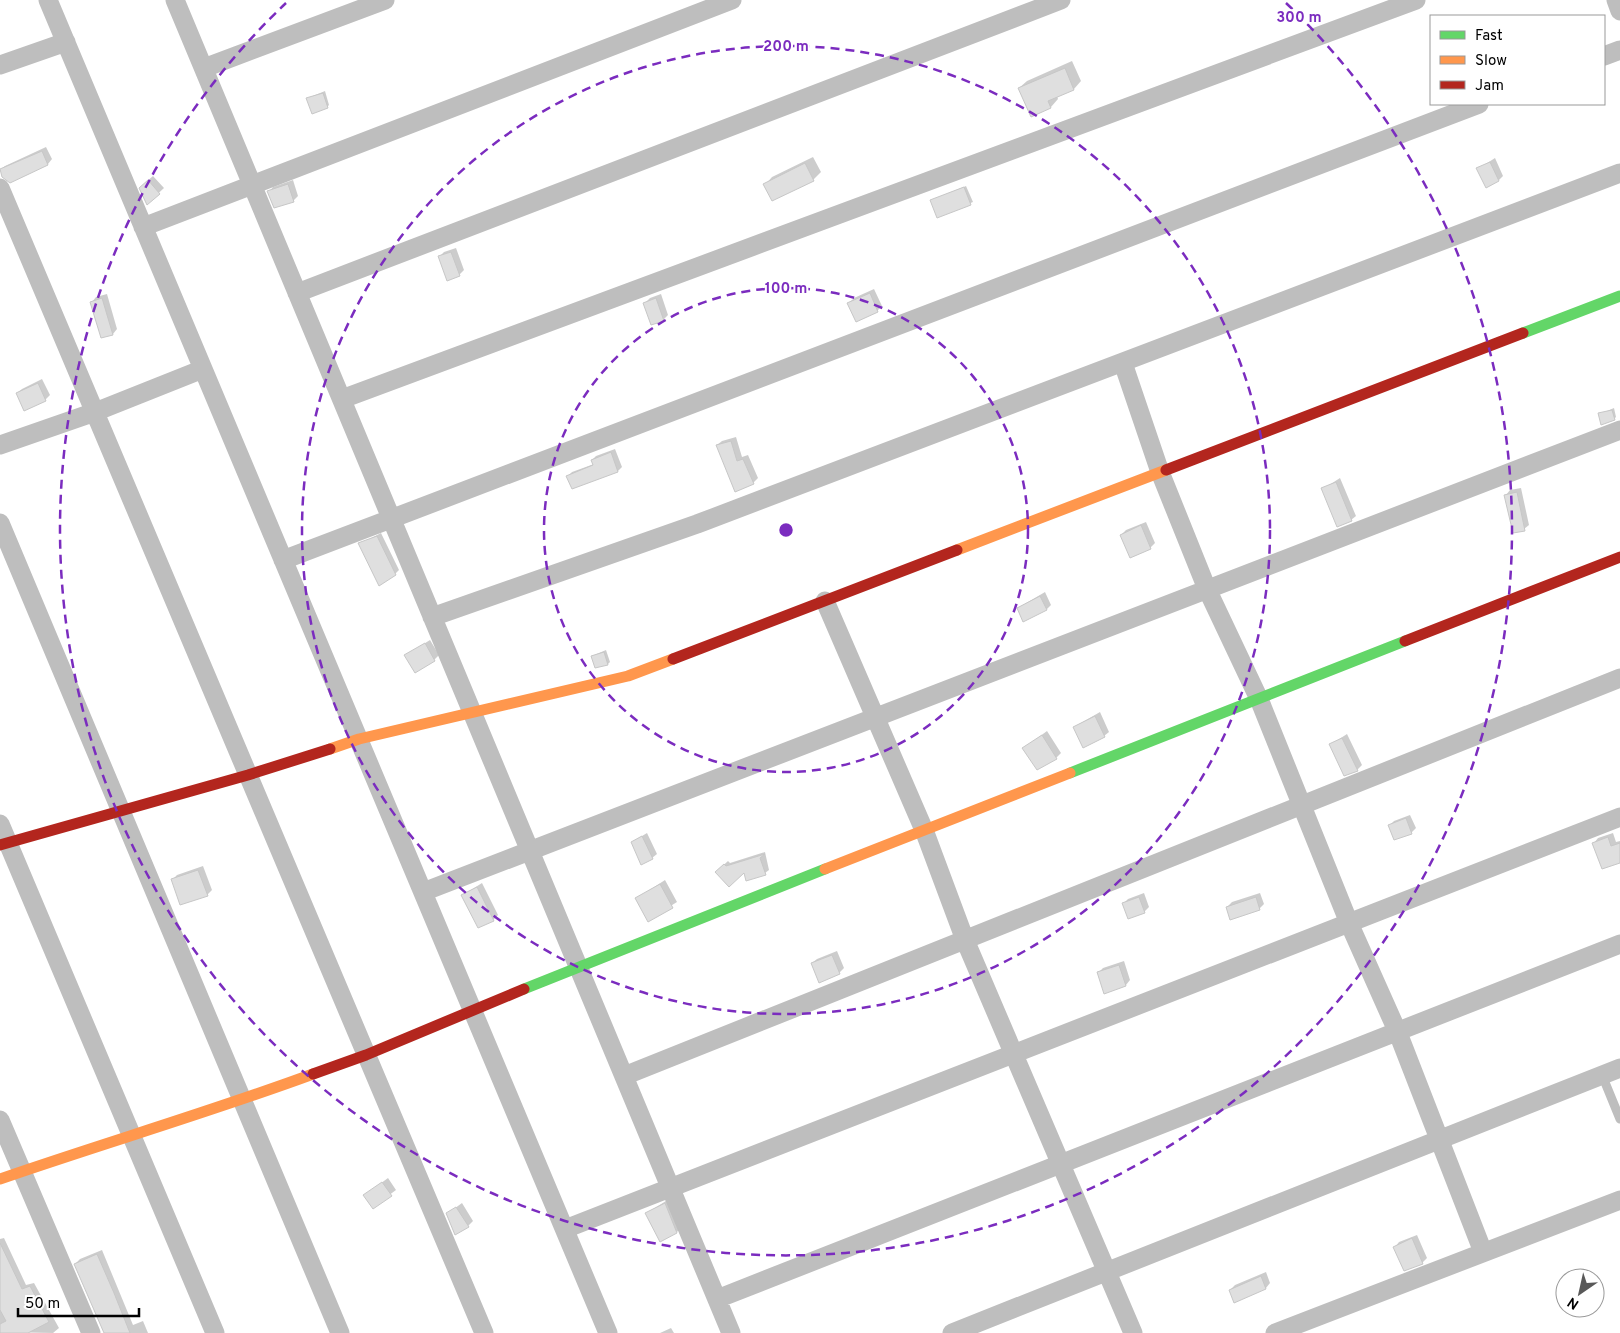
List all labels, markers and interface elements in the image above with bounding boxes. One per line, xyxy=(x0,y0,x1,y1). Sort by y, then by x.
text: 300 m xyxy=(1276,9,1322,28)
legend xyxy=(1430,15,1605,105)
text: Fast xyxy=(1475,27,1503,46)
text: 200 m xyxy=(763,38,809,57)
text: Slow xyxy=(1475,52,1507,71)
text: Jam xyxy=(1475,77,1504,96)
text: 100 m xyxy=(765,280,807,299)
centre of rings xyxy=(777,521,795,539)
north arrow xyxy=(1555,1268,1605,1318)
scale bar xyxy=(18,1286,139,1318)
text: N xyxy=(1565,1293,1582,1312)
text: 50 m xyxy=(25,1295,60,1314)

